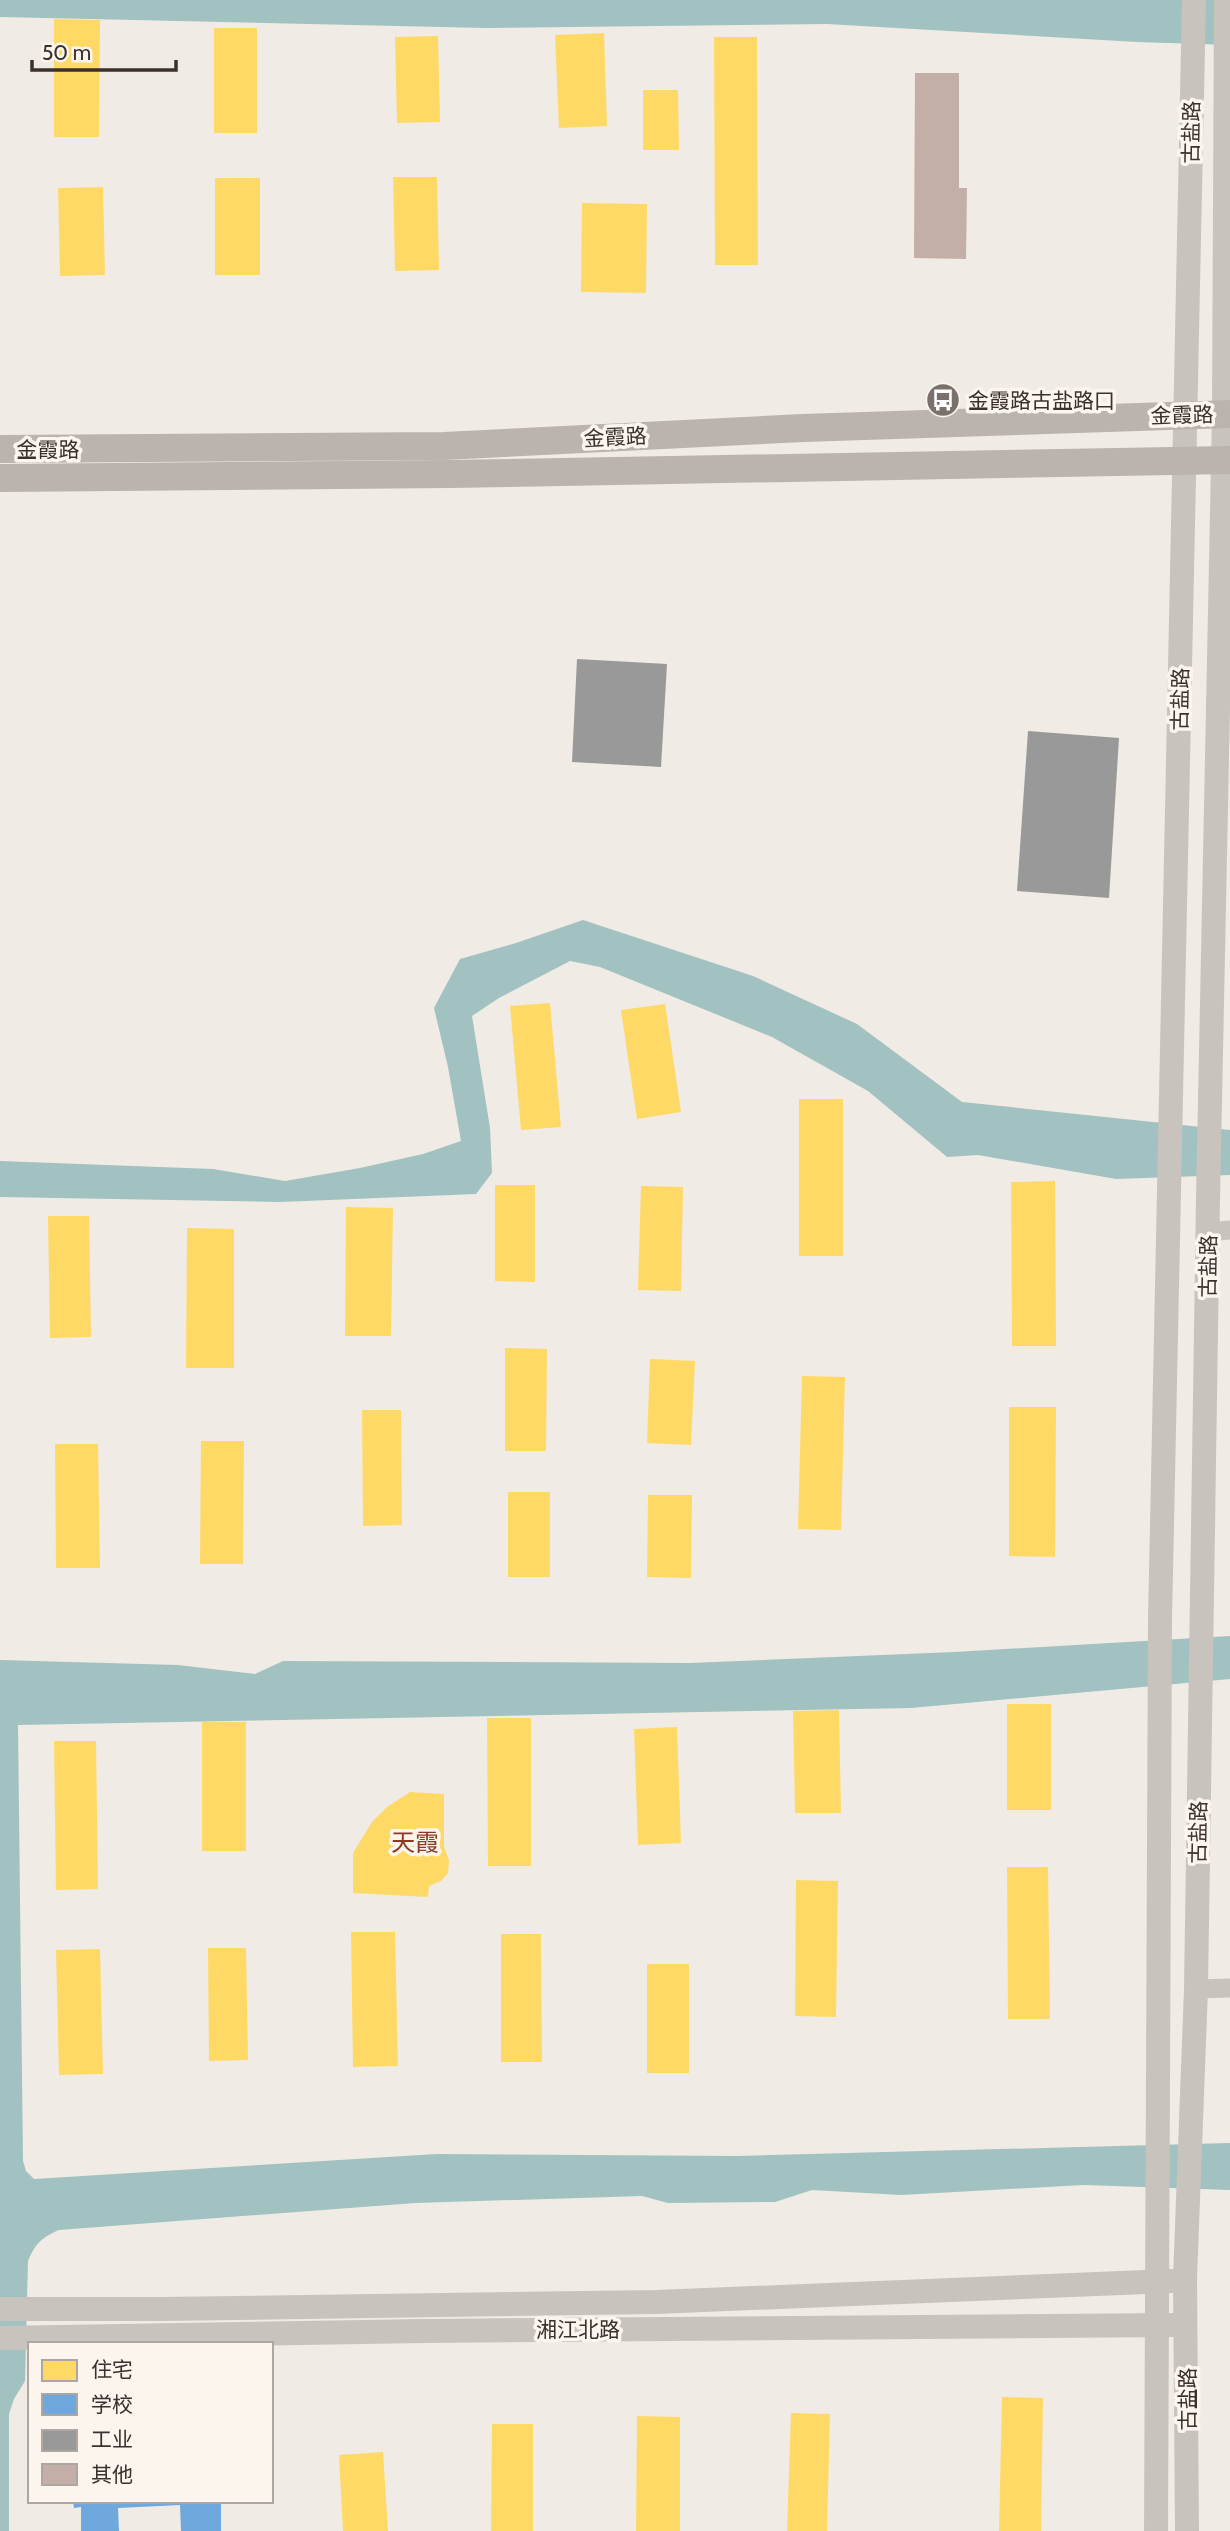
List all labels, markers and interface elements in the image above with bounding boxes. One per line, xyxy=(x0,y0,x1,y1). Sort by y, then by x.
scale bar xyxy=(32,28,175,72)
text: 50 m xyxy=(42,40,91,65)
street label: 古盐路 xyxy=(1178,100,1204,164)
bus stop icon: 金霞路古盐路口 xyxy=(924,381,962,419)
place label: 金霞路古盐路口 xyxy=(968,388,1115,413)
street label: 金霞路 xyxy=(1150,401,1214,429)
street label: 金霞路 xyxy=(583,423,647,451)
street label: 金霞路 xyxy=(17,437,80,462)
street label: 古盐路 xyxy=(1167,667,1193,731)
street label: 古盐路 xyxy=(1195,1234,1221,1298)
street label: 古盐路 xyxy=(1185,1800,1211,1864)
district label: 天霞 xyxy=(391,1828,439,1857)
street label: 湘江北路 xyxy=(536,2317,620,2342)
legend xyxy=(28,2342,273,2503)
text: 住宅 xyxy=(91,2357,133,2382)
street label: 古盐路 xyxy=(1175,2368,1200,2431)
text: 学校 xyxy=(91,2392,133,2417)
text: 工业 xyxy=(91,2427,133,2452)
text: 其他 xyxy=(91,2462,133,2487)

